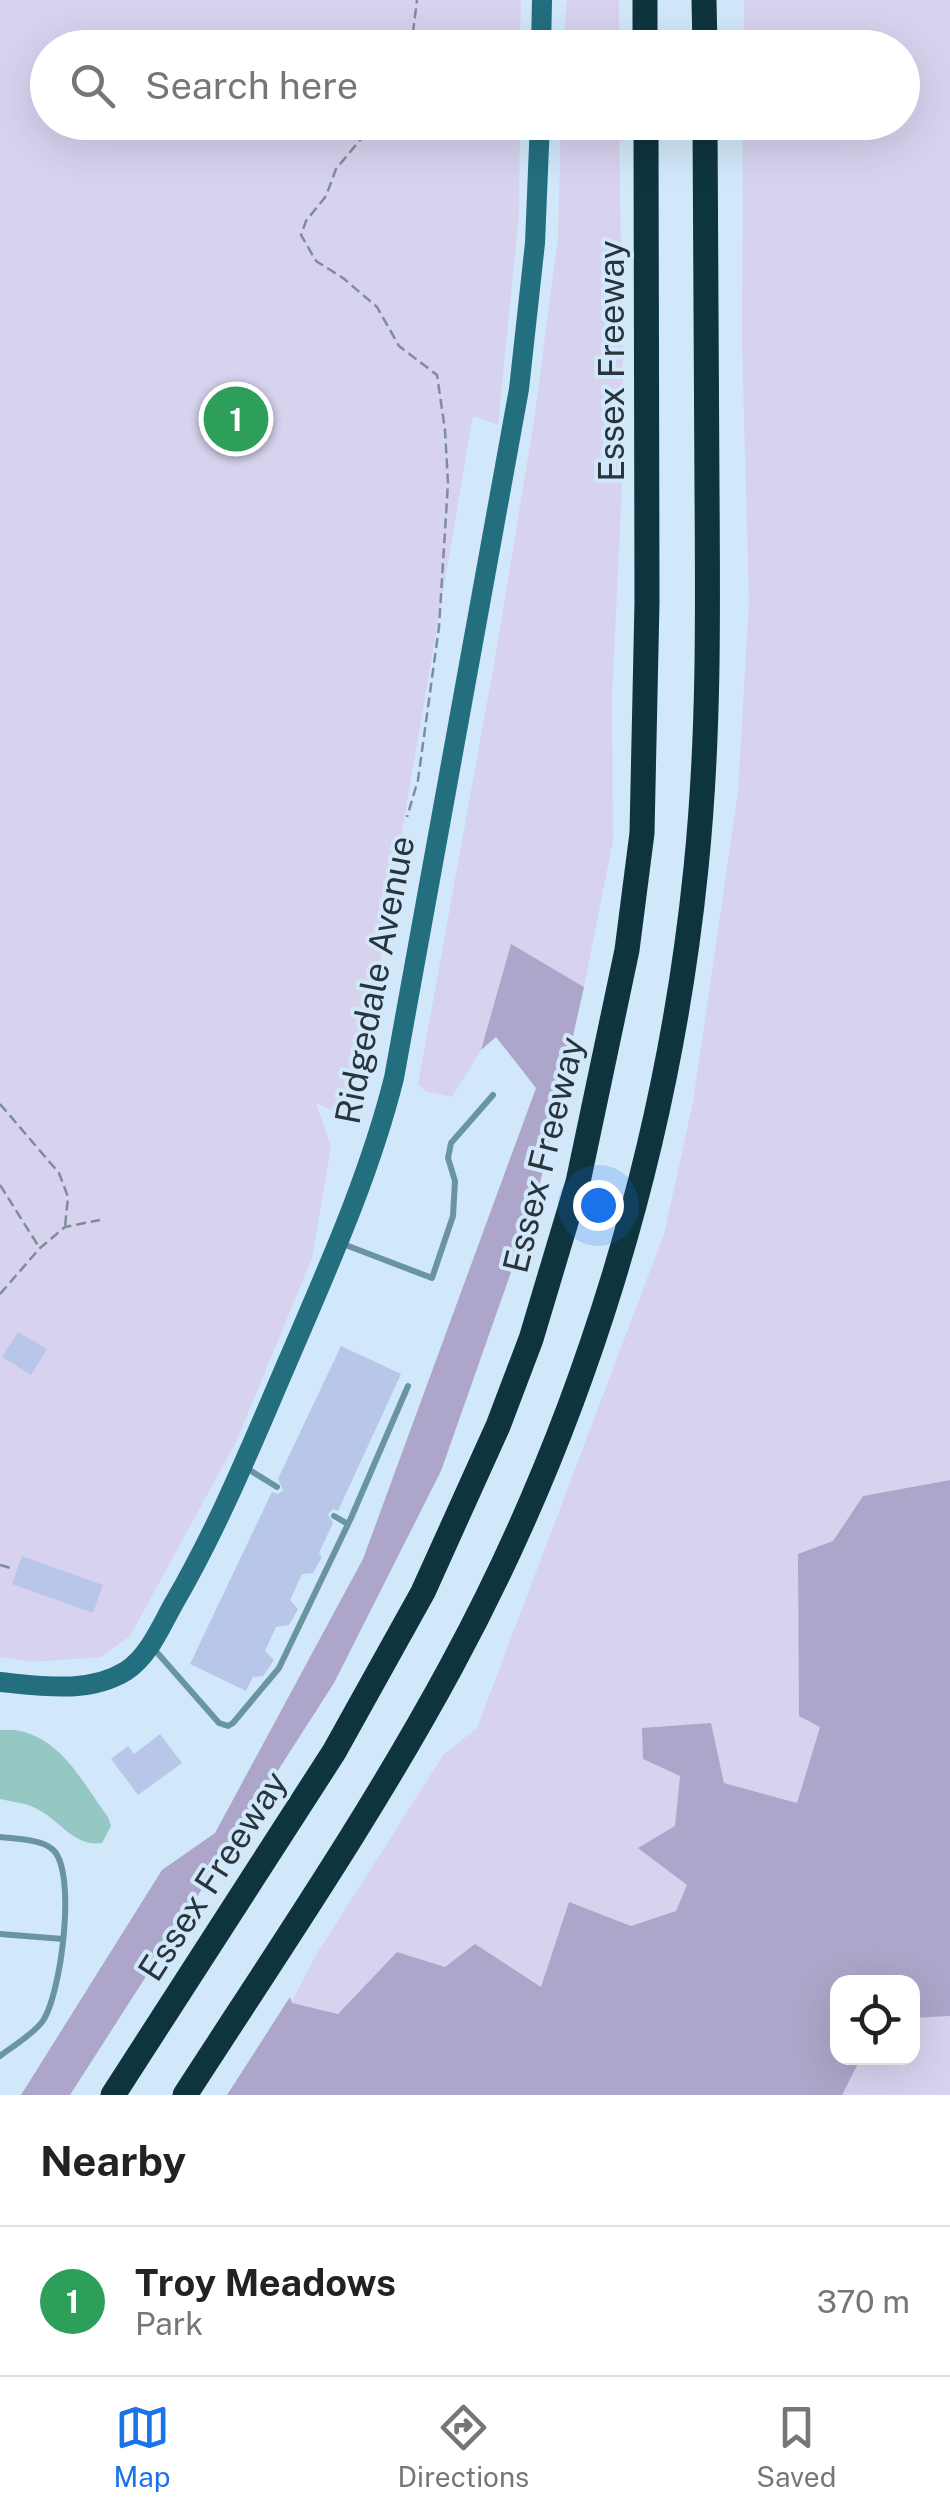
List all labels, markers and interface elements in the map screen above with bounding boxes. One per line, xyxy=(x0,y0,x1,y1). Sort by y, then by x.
search box xyxy=(30,30,920,140)
icon: search xyxy=(65,58,120,113)
text: Search here xyxy=(145,63,358,108)
street label: Essex Freeway xyxy=(591,240,632,482)
pin: 1 xyxy=(204,382,268,456)
street label: Ridgedale Avenue xyxy=(327,833,423,1127)
street label: Essex Freeway xyxy=(494,1033,593,1277)
your location xyxy=(573,1180,624,1231)
street label: Essex Freeway xyxy=(130,1763,296,1988)
map controls xyxy=(830,1975,920,2065)
button: locate xyxy=(830,1975,920,2065)
text: Nearby xyxy=(40,2136,186,2185)
text: Troy Meadows xyxy=(135,2260,396,2305)
text: 1 xyxy=(66,2283,79,2320)
text: 370 m xyxy=(817,2283,910,2320)
text: Park xyxy=(135,2305,203,2342)
tab: Map xyxy=(114,2400,170,2493)
tab: Directions xyxy=(398,2400,529,2493)
tab: Saved xyxy=(756,2400,836,2493)

